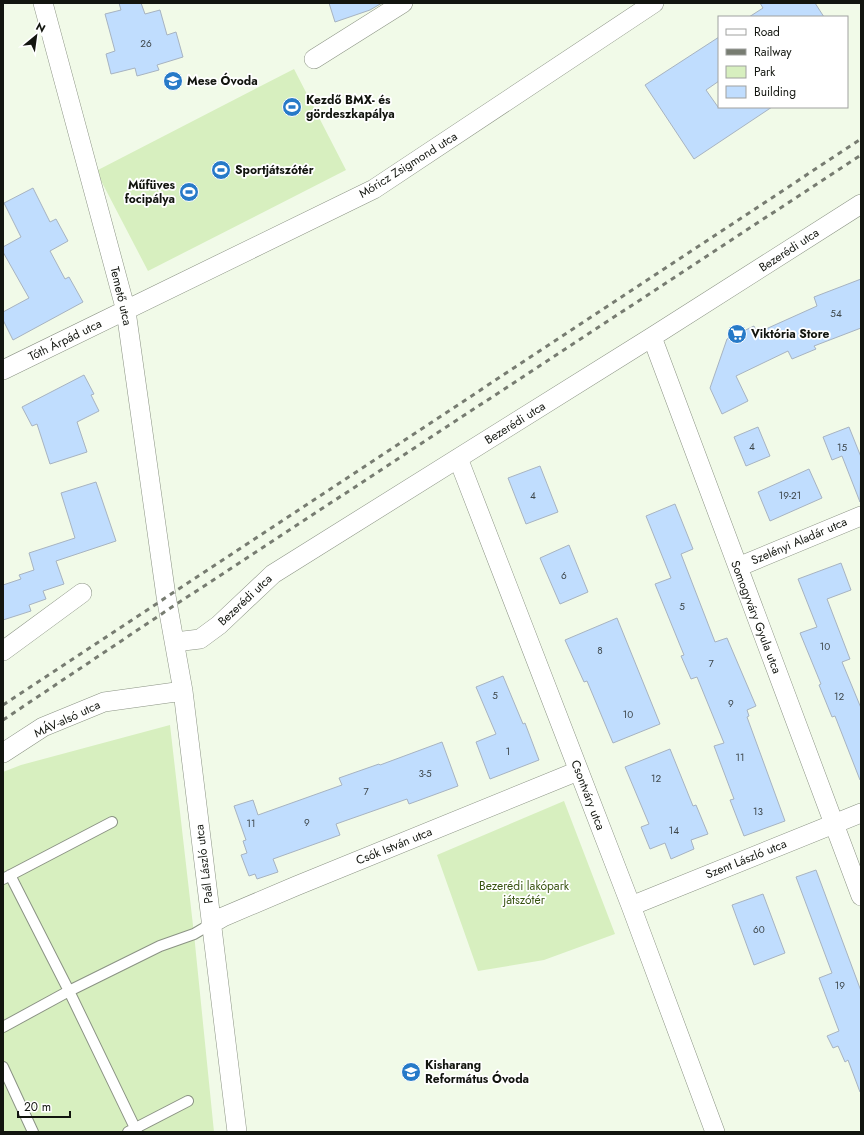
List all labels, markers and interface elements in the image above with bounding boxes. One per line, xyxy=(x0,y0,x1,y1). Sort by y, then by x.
north arrow xyxy=(16,16,56,56)
legend xyxy=(718,16,848,108)
text: N xyxy=(33,18,49,36)
text: Road xyxy=(754,23,780,41)
house number: 26 xyxy=(140,36,152,51)
text: Railway xyxy=(754,43,792,61)
text: Park xyxy=(754,63,776,81)
school or university icon: Mese Óvoda xyxy=(162,70,184,92)
place label: Mese Óvoda xyxy=(187,72,258,90)
text: Building xyxy=(754,83,796,101)
place label: Kezdő BMX- és gördeszkapálya xyxy=(306,91,395,123)
sports icon: Kezdő BMX- és gördeszkapálya xyxy=(281,96,303,118)
street label: Móricz Zsigmond utca xyxy=(355,127,461,203)
sports icon: Sportjátszótér xyxy=(210,159,232,181)
place label: Sportjátszótér xyxy=(235,161,314,179)
place label: Műfüves focipálya xyxy=(125,176,176,208)
sports icon: Műfüves focipálya xyxy=(178,181,200,203)
street label: Bezerédi utca xyxy=(755,224,823,276)
street label: Temető utca xyxy=(106,265,137,327)
house number: 54 xyxy=(830,306,842,321)
street label: Tóth Árpád utca xyxy=(25,314,105,366)
supermarket icon: Viktória Store xyxy=(726,323,748,345)
place label: Viktória Store xyxy=(750,325,829,343)
street label: Bezerédi utca xyxy=(481,397,549,449)
house number: 4 xyxy=(749,439,755,454)
house number: 15 xyxy=(837,440,847,455)
house number: 4 xyxy=(530,488,536,503)
house number: 19-21 xyxy=(779,488,801,503)
street label: Szelényi Aladár utca xyxy=(748,513,850,569)
street label: Somogyváry Gyula utca xyxy=(726,558,786,676)
house number: 6 xyxy=(561,568,567,583)
street label: Bezerédi utca xyxy=(214,570,276,630)
house number: 5 xyxy=(679,599,685,614)
house number: 10 xyxy=(820,639,830,654)
house number: 8 xyxy=(597,643,603,658)
house number: 7 xyxy=(708,656,714,671)
house number: 5 xyxy=(492,688,498,703)
house number: 12 xyxy=(834,689,844,704)
street label: MÁV-alsó utca xyxy=(31,696,103,742)
house number: 9 xyxy=(728,696,734,711)
house number: 10 xyxy=(623,707,633,722)
house number: 1 xyxy=(506,744,510,759)
house number: 11 xyxy=(736,750,745,765)
street label: Csontváry utca xyxy=(566,757,610,833)
house number: 3-5 xyxy=(418,766,432,781)
house number: 12 xyxy=(651,771,661,786)
house number: 7 xyxy=(363,784,369,799)
house number: 13 xyxy=(753,804,764,819)
house number: 9 xyxy=(304,815,310,830)
house number: 11 xyxy=(247,816,256,831)
street label: Csók István utca xyxy=(353,822,435,869)
street label: Paál László utca xyxy=(190,823,218,904)
house number: 14 xyxy=(669,823,679,838)
street label: Szent László utca xyxy=(703,834,789,883)
park label: Bezerédi lakópark játszótér xyxy=(479,877,570,909)
house number: 60 xyxy=(753,922,765,937)
house number: 19 xyxy=(835,978,845,993)
place label: Kisharang Református Óvoda xyxy=(425,1056,529,1088)
school or university icon: Kisharang Református Óvoda xyxy=(400,1061,422,1083)
scale bar xyxy=(18,1093,70,1119)
text: 20 m xyxy=(24,1098,51,1116)

